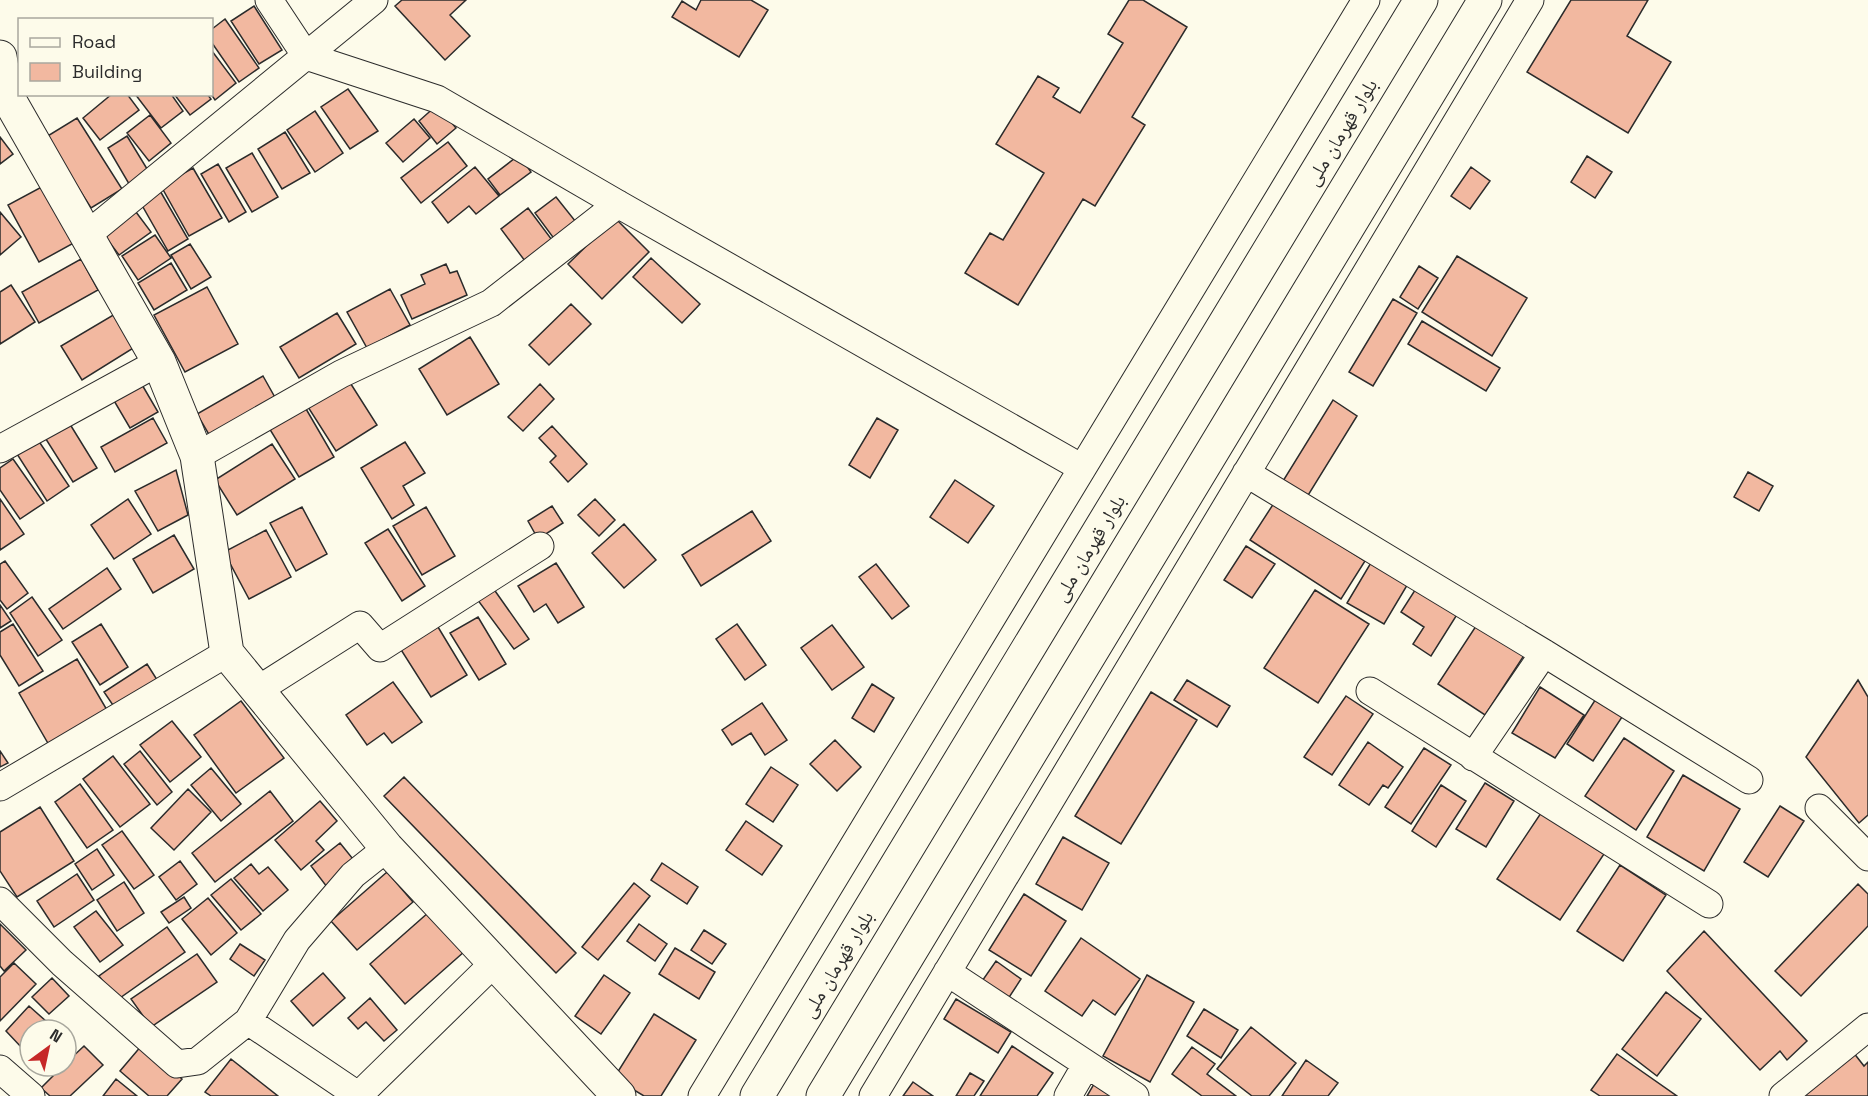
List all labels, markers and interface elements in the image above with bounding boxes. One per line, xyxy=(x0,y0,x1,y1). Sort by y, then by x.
legend xyxy=(18,18,213,96)
text: Road xyxy=(72,30,116,53)
text: Building xyxy=(72,60,142,83)
street label: بلوار قهرمان ملی xyxy=(1299,74,1383,190)
street label: بلوار قهرمان ملی xyxy=(1047,490,1131,606)
street label: بلوار قهرمان ملی xyxy=(795,906,879,1022)
north arrow xyxy=(18,1018,78,1078)
text: N xyxy=(46,1024,66,1048)

